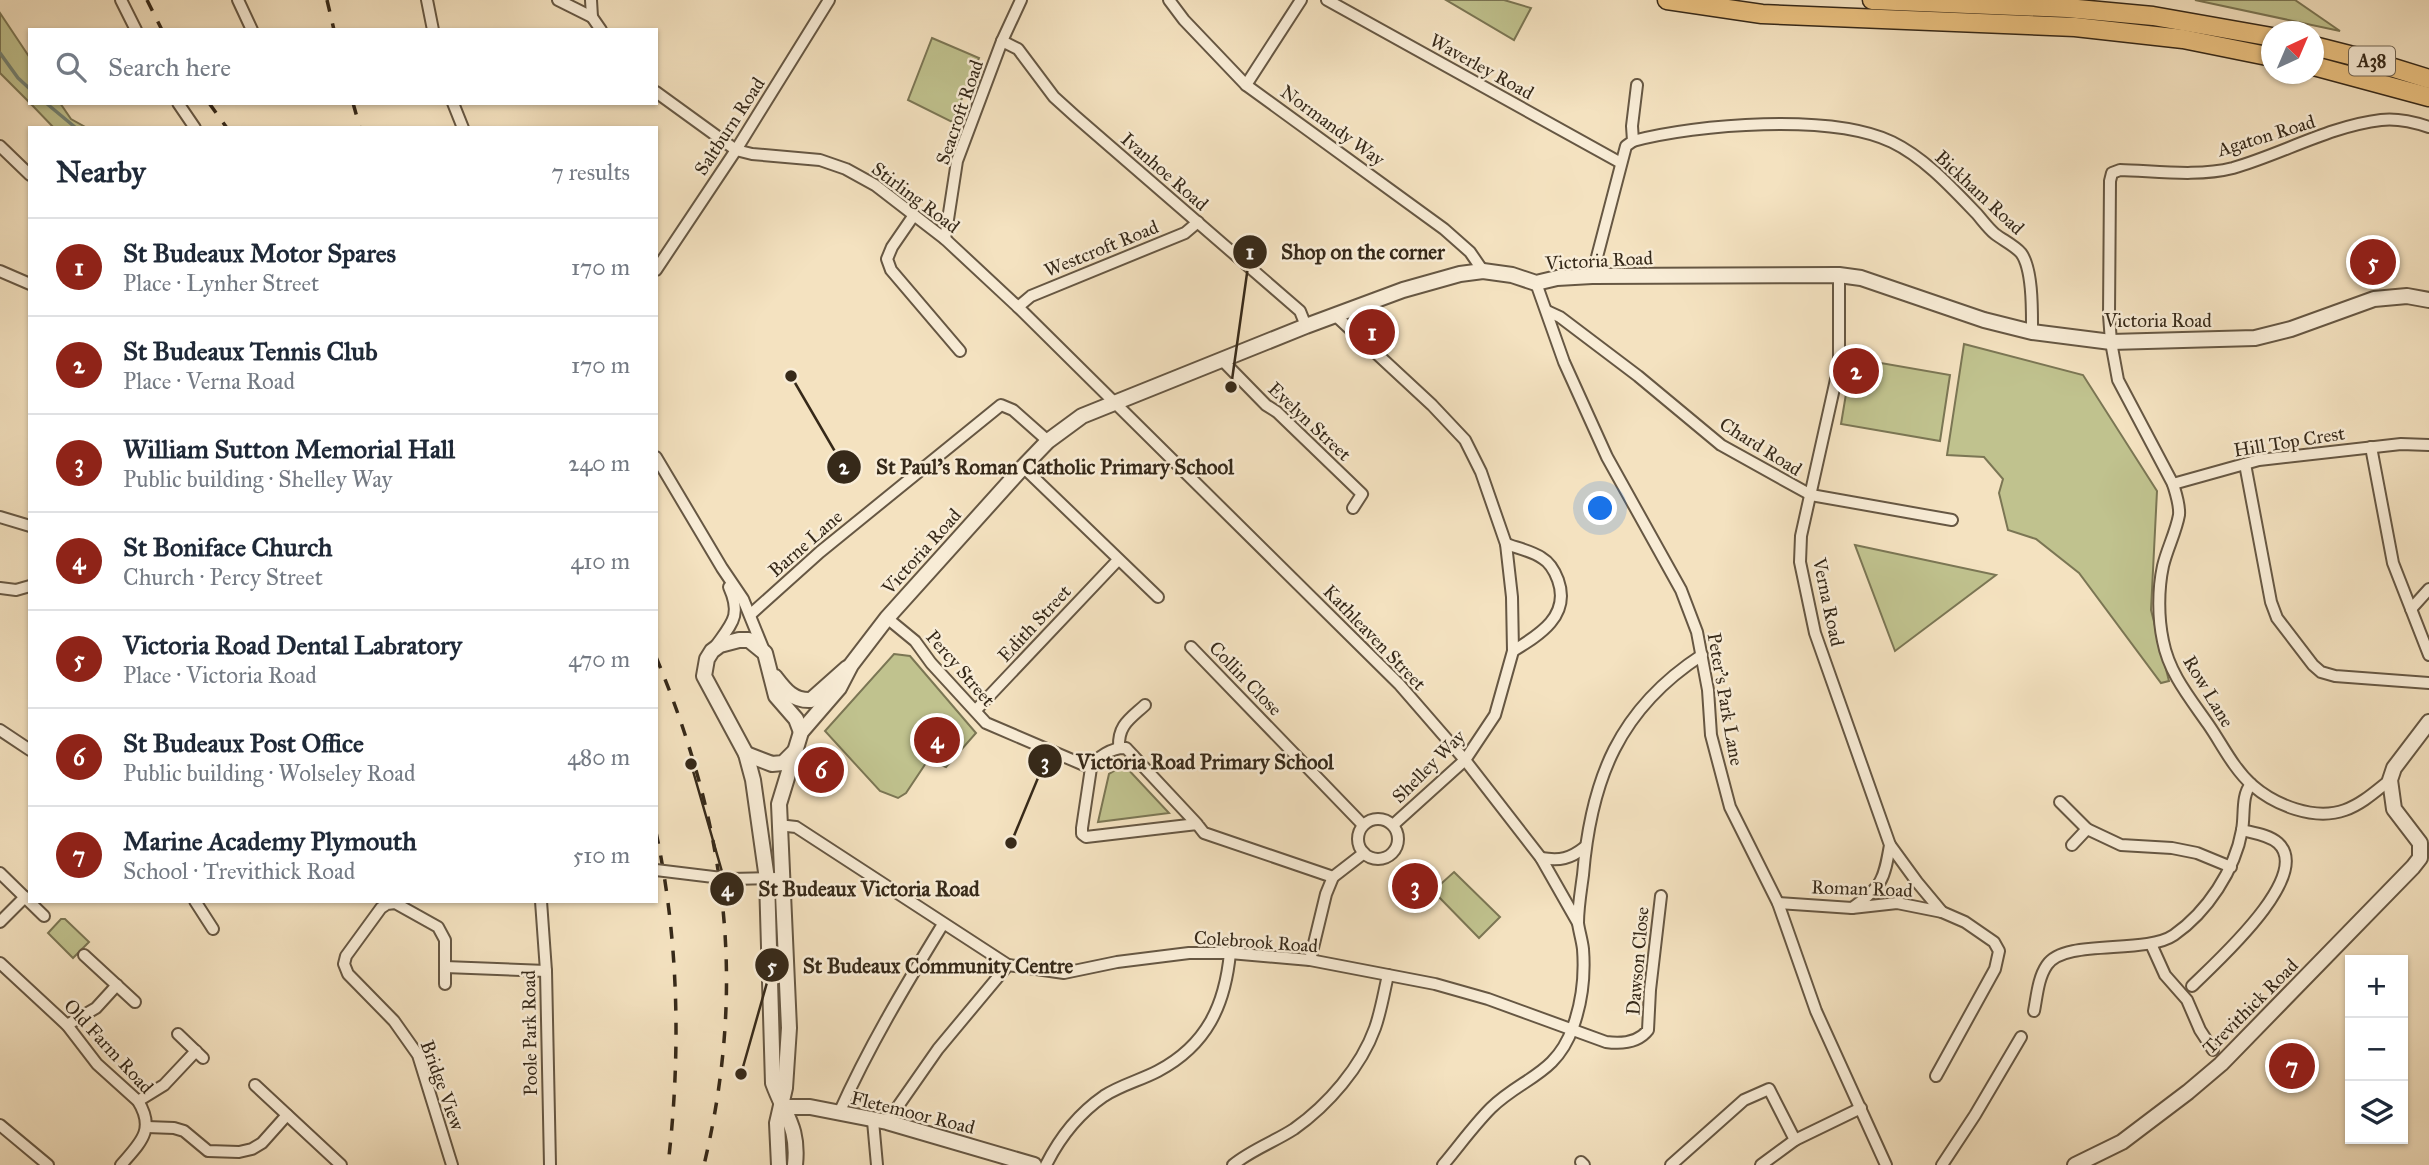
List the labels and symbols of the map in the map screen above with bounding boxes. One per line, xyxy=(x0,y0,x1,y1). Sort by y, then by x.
north arrow xyxy=(2261,21,2324,84)
street label: Waverley Road xyxy=(1426,28,1538,105)
road number: A38 xyxy=(2349,46,2395,76)
street label: Seacroft Road xyxy=(931,56,988,168)
street label: Saltburn Road xyxy=(689,73,770,180)
street label: Normandy Way xyxy=(1276,80,1390,172)
street label: Agaton Road xyxy=(2214,110,2319,162)
street label: Ivanhoe Road xyxy=(1116,127,1213,216)
street label: Bickham Road xyxy=(1930,145,2029,240)
street label: Stirling Road xyxy=(867,157,965,239)
street label: Westcroft Road xyxy=(1041,215,1162,282)
callout: Shop on the corner xyxy=(1233,231,1459,273)
pin: 5 xyxy=(2350,236,2396,288)
text: 1 xyxy=(1246,239,1254,265)
text: Shop on the corner xyxy=(1281,239,1446,265)
street label: Victoria Road xyxy=(1544,246,1654,275)
pin: 1 xyxy=(1349,306,1395,358)
street label: Victoria Road xyxy=(2103,309,2212,332)
pin: 2 xyxy=(1833,345,1879,397)
street label: Evelyn Street xyxy=(1263,377,1356,466)
street label: Chard Road xyxy=(1715,412,1807,481)
street label: Hill Top Crest xyxy=(2232,421,2347,462)
callout: St Paul's Roman Catholic Primary School xyxy=(827,446,1248,488)
text: 2 xyxy=(839,454,850,480)
text: St Paul's Roman Catholic Primary School xyxy=(876,454,1235,480)
your location xyxy=(1583,491,1617,525)
street label: Victoria Road xyxy=(876,503,966,600)
street label: Barne Lane xyxy=(764,505,847,582)
street label: Verna Road xyxy=(1808,555,1849,649)
street label: Edith Street xyxy=(993,580,1076,667)
street label: Kathleaven Street xyxy=(1318,580,1431,695)
street label: Percy Street xyxy=(921,625,1000,711)
street label: Peter's Park Lane xyxy=(1703,631,1749,767)
street label: Collin Close xyxy=(1204,636,1287,721)
street label: Row Lane xyxy=(2178,651,2239,731)
pin: 4 xyxy=(914,714,960,766)
street label: Shelley Way xyxy=(1387,724,1471,808)
callout: Victoria Road Primary School xyxy=(1027,740,1348,782)
pin: 6 xyxy=(798,744,844,796)
text: 3 xyxy=(1041,749,1049,775)
text: Victoria Road Primary School xyxy=(1075,749,1335,775)
pin: 3 xyxy=(1392,860,1438,912)
callout: St Budeaux Victoria Road xyxy=(709,868,994,910)
street label: Roman Road xyxy=(1811,875,1914,902)
text: 4 xyxy=(721,876,734,902)
text: St Budeaux Victoria Road xyxy=(758,876,980,902)
street label: Dawson Close xyxy=(1621,906,1654,1016)
street label: Colebrook Road xyxy=(1193,926,1319,957)
callout: St Budeaux Community Centre xyxy=(754,944,1088,986)
text: 5 xyxy=(767,953,777,979)
text: St Budeaux Community Centre xyxy=(803,953,1074,979)
street label: Trevithick Road xyxy=(2198,954,2303,1059)
street label: Poole Park Road xyxy=(517,969,542,1096)
street label: Old Farm Road xyxy=(59,994,159,1099)
street label: Bridge View xyxy=(415,1037,470,1134)
pin: 7 xyxy=(2269,1040,2315,1092)
street label: Fletemoor Road xyxy=(848,1086,978,1139)

